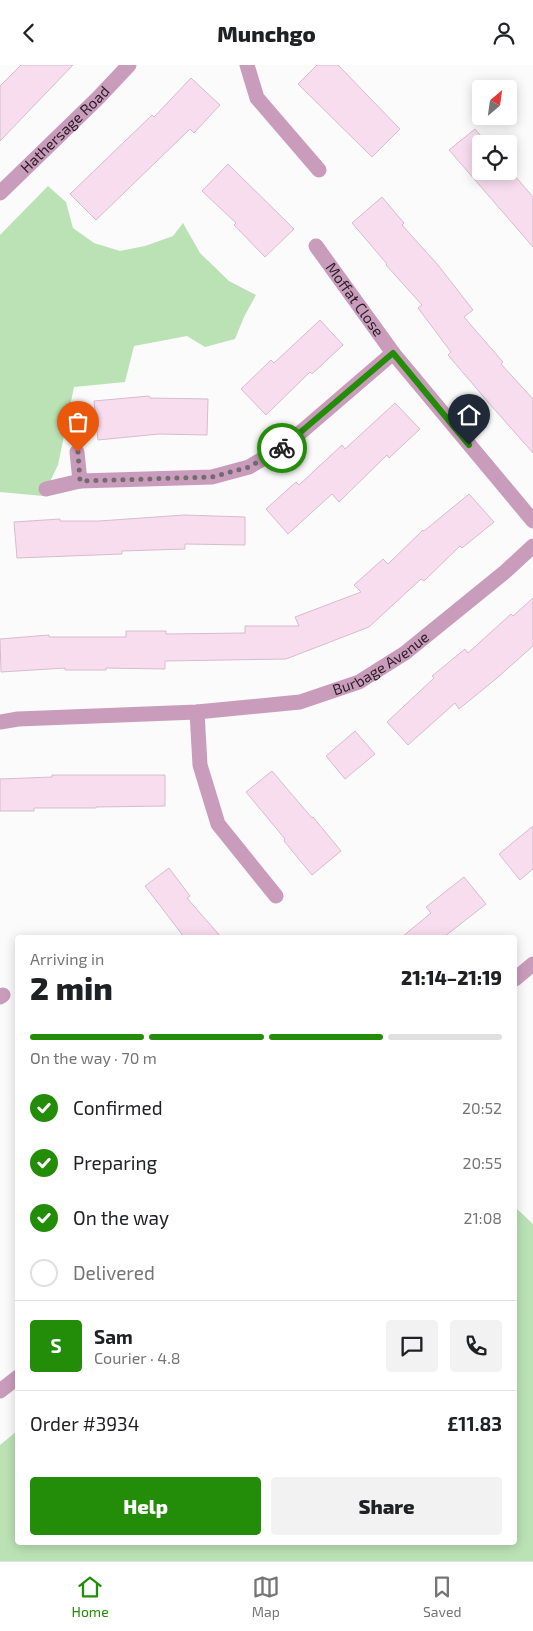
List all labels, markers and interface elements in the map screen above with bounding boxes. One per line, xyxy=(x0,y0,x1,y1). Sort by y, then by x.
icon: back xyxy=(15,19,43,47)
icon: person xyxy=(490,19,518,47)
text: Munchgo xyxy=(217,20,316,46)
north arrow xyxy=(472,80,518,125)
map controls xyxy=(472,80,517,180)
street label: Hathersage Road xyxy=(16,82,113,176)
button: locate xyxy=(472,135,517,180)
street label: Moffat Close xyxy=(323,258,388,340)
pin xyxy=(448,394,490,445)
pin xyxy=(57,401,99,452)
icon: home xyxy=(455,401,483,429)
icon: bag xyxy=(64,408,92,436)
courier xyxy=(257,423,307,473)
icon: bike xyxy=(268,434,296,462)
street label: Burbage Avenue xyxy=(330,627,432,698)
text: Arriving in xyxy=(30,949,104,968)
text: 21:14–21:19 xyxy=(401,966,502,989)
text: 2 min xyxy=(30,968,113,1006)
text: On the way · 70 m xyxy=(30,1048,157,1067)
icon: check xyxy=(30,1094,58,1122)
text: Confirmed xyxy=(73,1096,163,1119)
text: 20:52 xyxy=(462,1098,502,1117)
icon: check xyxy=(30,1149,58,1177)
text: Preparing xyxy=(73,1151,157,1174)
text: 20:55 xyxy=(462,1153,502,1172)
icon: check xyxy=(30,1204,58,1232)
text: On the way xyxy=(73,1206,169,1229)
text: 21:08 xyxy=(464,1208,502,1227)
text: Delivered xyxy=(73,1261,155,1284)
button: chat xyxy=(386,1320,438,1372)
button: phone xyxy=(450,1320,502,1372)
text: Sam xyxy=(94,1325,133,1348)
text: S xyxy=(50,1334,62,1357)
text: Courier · 4.8 xyxy=(94,1348,181,1367)
text: Order #3934 xyxy=(30,1412,139,1435)
text: £11.83 xyxy=(447,1412,502,1435)
button: Help xyxy=(30,1477,261,1535)
button: Share xyxy=(271,1477,502,1535)
tab: Home xyxy=(72,1573,109,1620)
tab: Map xyxy=(252,1573,280,1620)
tab: Saved xyxy=(423,1573,461,1620)

